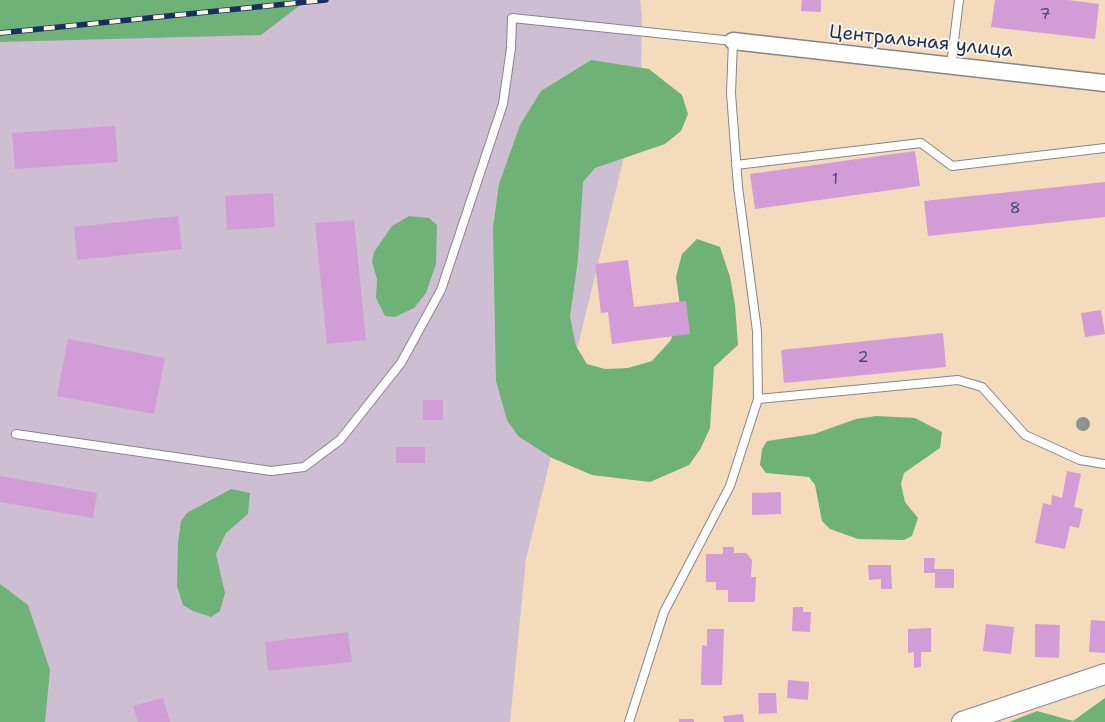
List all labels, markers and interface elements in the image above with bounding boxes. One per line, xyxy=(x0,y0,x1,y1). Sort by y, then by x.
house number: 7 xyxy=(1039,5,1051,25)
street label: Центральная улица xyxy=(828,21,1014,63)
house number: 1 xyxy=(832,170,838,190)
house number: 8 xyxy=(1009,199,1021,219)
house number: 2 xyxy=(857,348,869,368)

